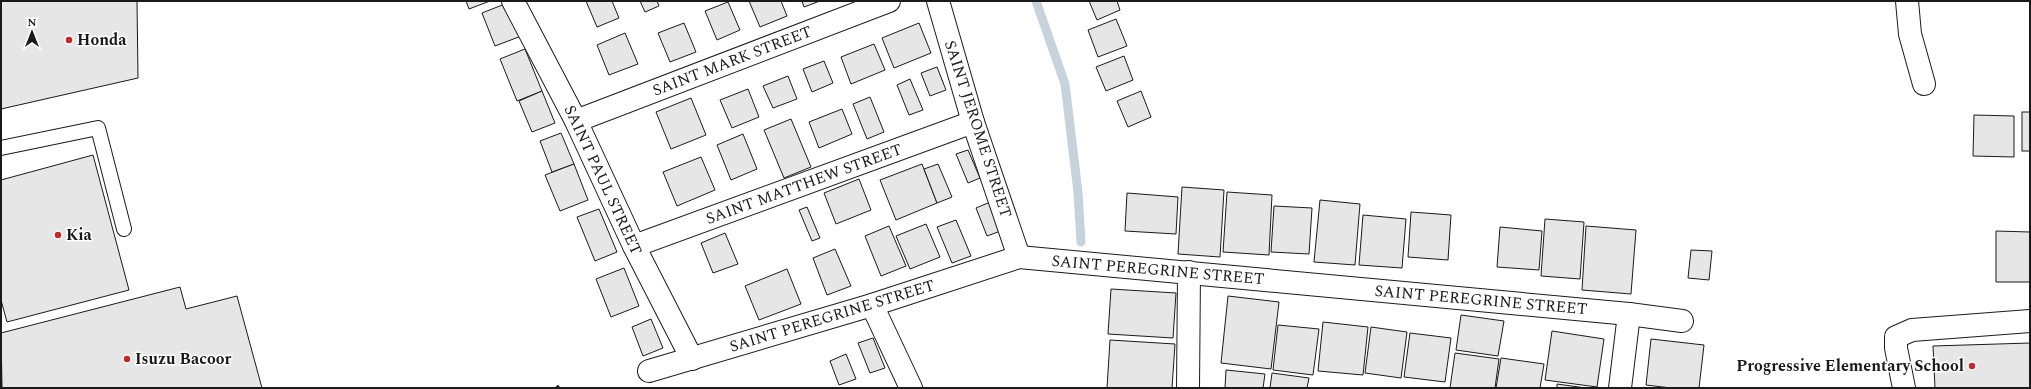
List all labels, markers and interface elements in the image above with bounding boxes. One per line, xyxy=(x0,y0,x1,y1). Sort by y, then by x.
north arrow xyxy=(12,12,52,52)
text: N xyxy=(28,14,37,31)
street label: SAINT MARK STREET xyxy=(649,19,815,102)
place label: Honda xyxy=(77,28,127,52)
marker: Honda xyxy=(64,35,74,45)
street label: SAINT JEROME STREET xyxy=(938,37,1018,221)
street label: SAINT PAUL STREET xyxy=(558,101,648,259)
street label: SAINT MATTHEW STREET xyxy=(702,137,906,231)
place label: Kia xyxy=(66,223,93,247)
marker: Kia xyxy=(53,230,63,240)
street label: SAINT PEREGRINE STREET xyxy=(1051,249,1266,291)
street label: SAINT PEREGRINE STREET xyxy=(726,273,938,359)
street label: SAINT PEREGRINE STREET xyxy=(1374,279,1589,321)
place label: Isuzu Bacoor xyxy=(135,347,232,371)
marker: Isuzu Bacoor xyxy=(122,354,132,364)
place label: Progressive Elementary School xyxy=(1736,354,1964,378)
marker: Progressive Elementary School xyxy=(1967,361,1977,371)

